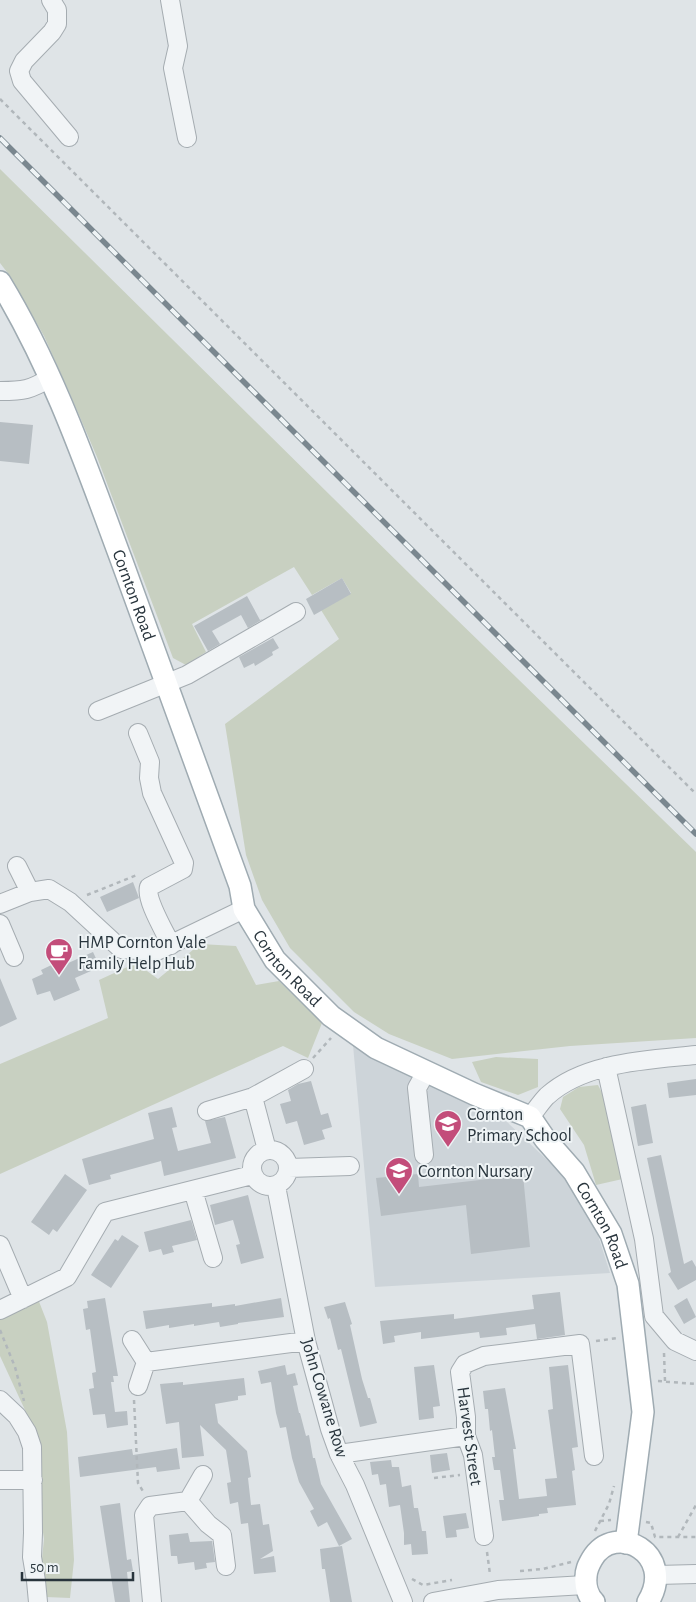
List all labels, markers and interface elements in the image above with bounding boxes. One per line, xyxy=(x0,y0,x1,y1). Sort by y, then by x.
street label: Cornton Road xyxy=(108,547,158,643)
street label: Cornton Road xyxy=(249,927,324,1011)
place label: HMP Cornton Vale Family Help Hub xyxy=(78,934,206,973)
cafe icon: HMP Cornton Vale Family Help Hub xyxy=(44,937,74,976)
place label: Cornton Primary School xyxy=(467,1106,572,1145)
school or university icon: Cornton Primary School xyxy=(433,1109,463,1148)
school or university icon: Cornton Nursary xyxy=(384,1156,414,1195)
place label: Cornton Nursary xyxy=(418,1163,533,1181)
street label: Cornton Road xyxy=(572,1179,630,1271)
street label: John Cowane Row xyxy=(297,1337,351,1460)
street label: Harvest Street xyxy=(453,1386,485,1487)
scale bar xyxy=(22,1550,134,1582)
text: 50 m xyxy=(30,1560,59,1575)

